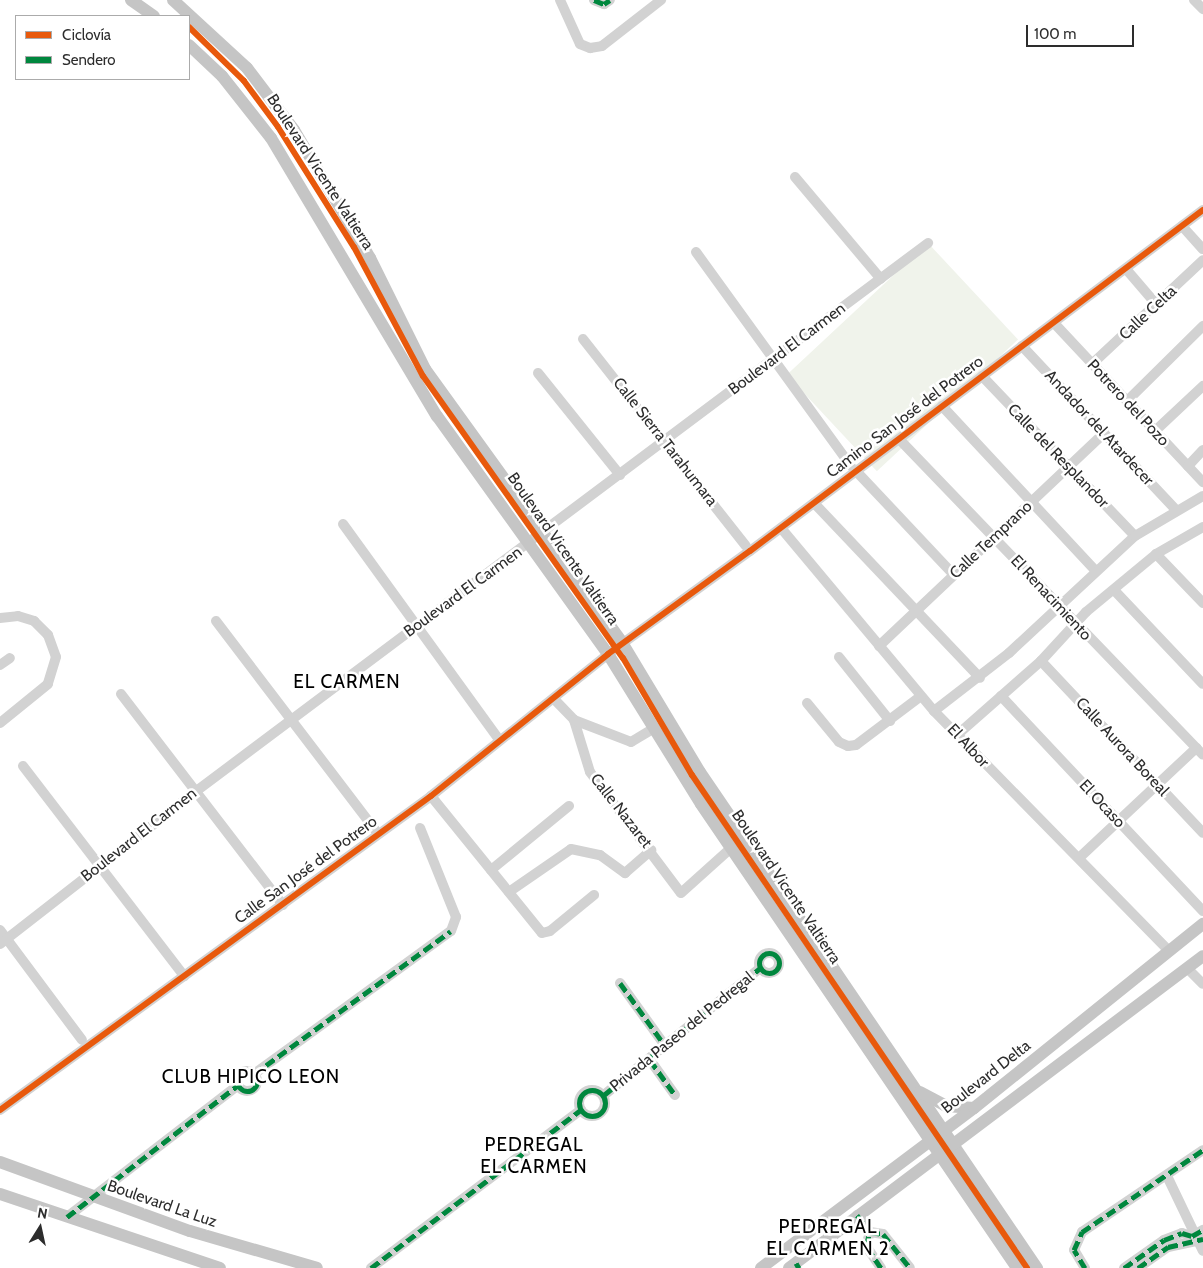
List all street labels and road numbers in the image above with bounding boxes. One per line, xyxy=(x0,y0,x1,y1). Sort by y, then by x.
street label: Boulevard Vicente Valtierra xyxy=(262,91,378,253)
street label: Calle Celta xyxy=(1115,282,1181,344)
street label: Boulevard El Carmen xyxy=(725,299,849,399)
street label: Camino San José del Potrero xyxy=(823,352,987,482)
street label: Potrero del Pozo xyxy=(1083,356,1173,450)
street label: Andador del Atardecer xyxy=(1041,366,1157,490)
street label: Calle Sierra Tarahumara xyxy=(609,374,721,510)
street label: Calle del Resplandor xyxy=(1003,400,1113,512)
street label: Boulevard Vicente Valtierra xyxy=(503,469,623,629)
street label: Calle Temprano xyxy=(946,497,1036,583)
street label: Boulevard El Carmen xyxy=(400,543,526,641)
street label: El Renacimiento xyxy=(1007,551,1095,645)
street label: Calle Aurora Boreal xyxy=(1071,694,1173,800)
street label: El Albor xyxy=(943,720,993,772)
street label: Calle Nazaret xyxy=(586,770,656,852)
street label: El Ocaso xyxy=(1075,776,1129,832)
street label: Boulevard El Carmen xyxy=(77,784,201,886)
street label: Boulevard Vicente Valtierra xyxy=(727,806,845,968)
street label: Calle San José del Potrero xyxy=(231,812,381,928)
street label: Privada Paseo del Pedregal xyxy=(606,968,758,1096)
street label: Boulevard Delta xyxy=(938,1036,1034,1118)
street label: Boulevard La Luz xyxy=(105,1176,219,1232)

